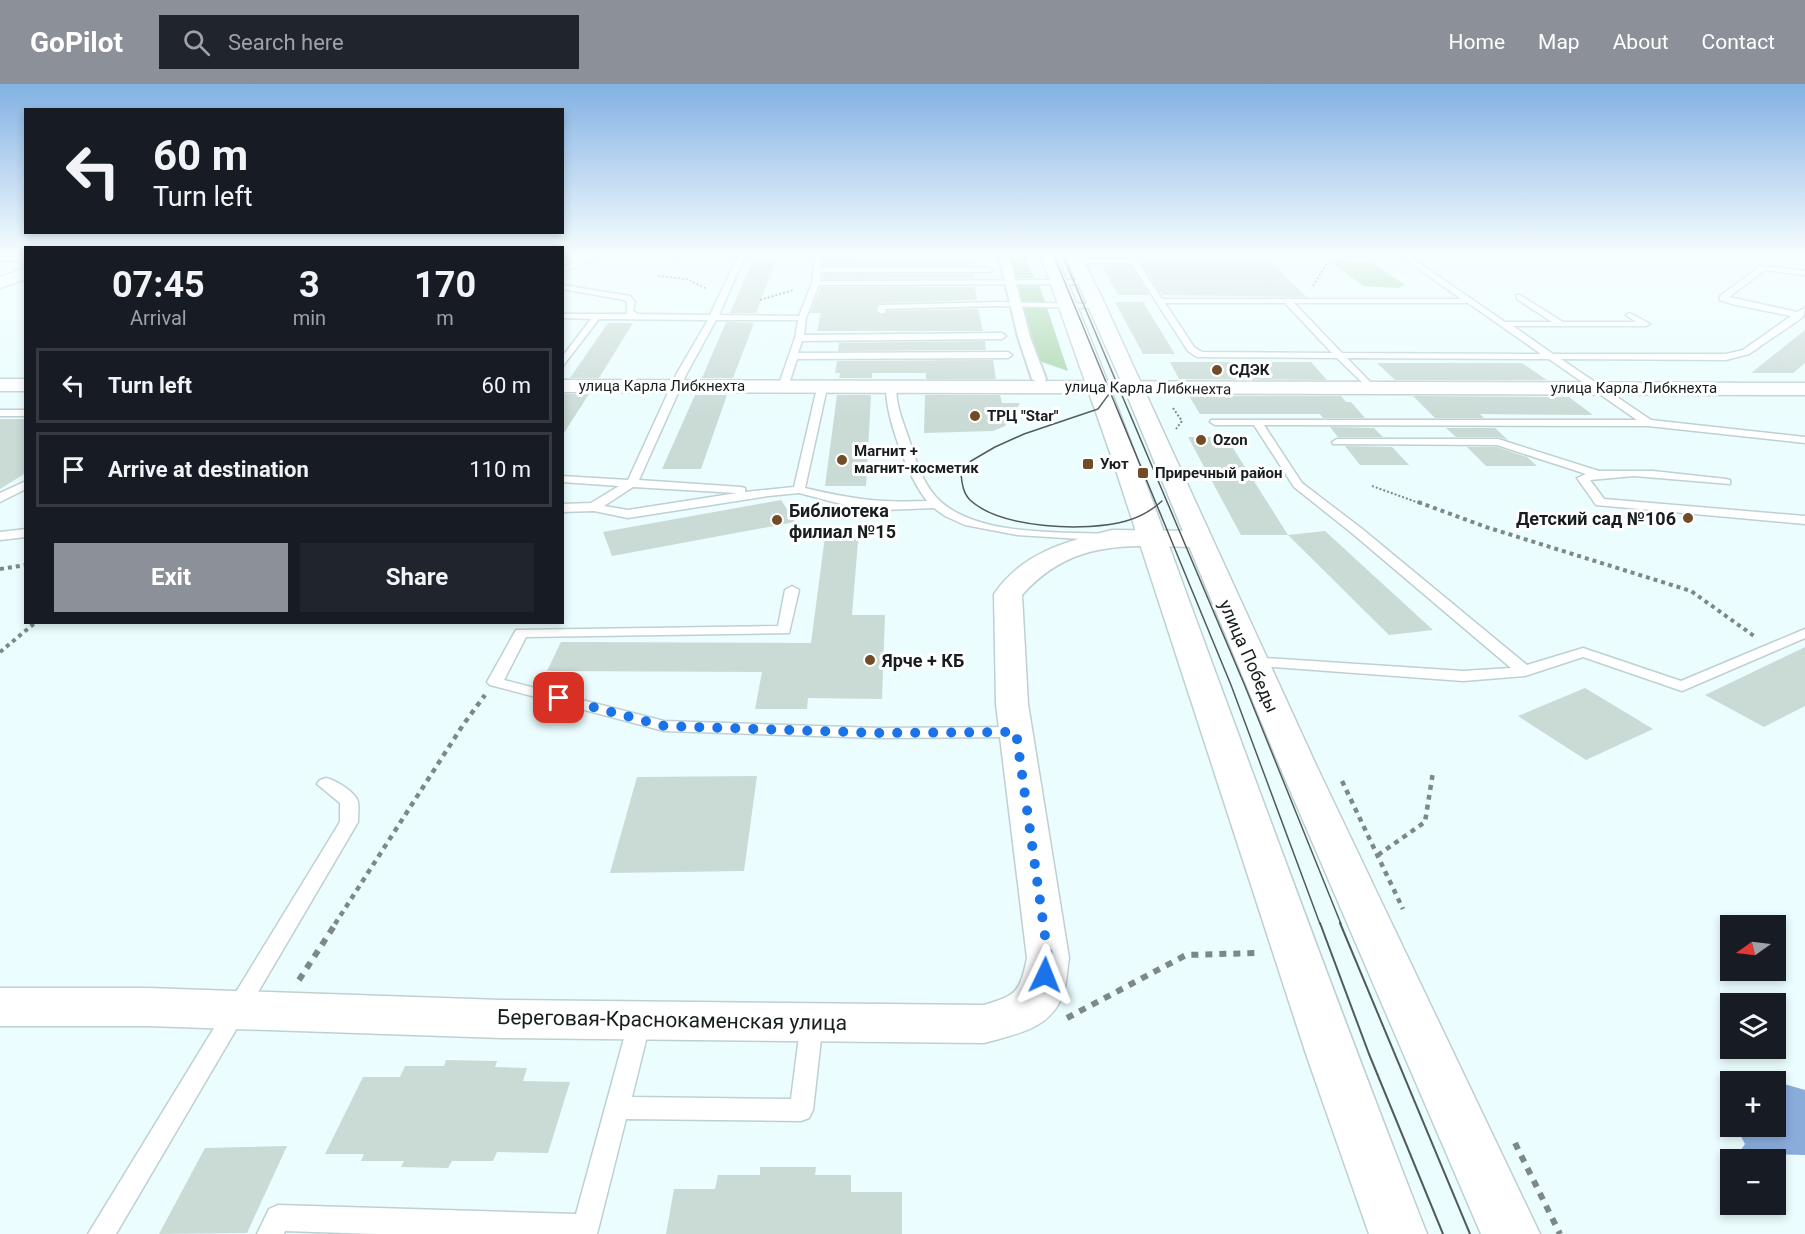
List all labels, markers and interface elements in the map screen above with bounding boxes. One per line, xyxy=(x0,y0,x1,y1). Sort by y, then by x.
search box xyxy=(159,15,579,69)
text: GoPilot xyxy=(30,26,123,59)
icon: search xyxy=(180,26,213,59)
text: Search here xyxy=(228,30,344,55)
text: Home xyxy=(1449,30,1505,54)
text: Map xyxy=(1538,30,1580,54)
text: About xyxy=(1613,30,1669,54)
text: Contact xyxy=(1702,30,1775,54)
text: 60 m xyxy=(153,131,248,180)
icon: left xyxy=(54,132,132,210)
text: Turn left xyxy=(153,181,253,213)
text: 07:45 xyxy=(112,264,205,306)
text: 3 xyxy=(299,264,320,306)
text: 170 xyxy=(414,264,476,306)
text: Arrival xyxy=(130,306,187,330)
text: min xyxy=(293,306,326,330)
text: m xyxy=(436,306,454,330)
place label: СДЭК xyxy=(1229,361,1270,379)
marker: СДЭК xyxy=(1210,363,1224,377)
icon: left xyxy=(57,369,90,402)
text: Turn left xyxy=(108,373,192,398)
text: 60 m xyxy=(482,373,531,398)
street label: улица Карла Либкнехта xyxy=(579,377,745,395)
street label: улица Карла Либкнехта xyxy=(1065,378,1231,398)
street label: улица Карла Либкнехта xyxy=(1551,379,1717,397)
place label: ТРЦ "Star" xyxy=(987,407,1059,425)
marker: ТРЦ "Star" xyxy=(968,409,982,423)
place label: Ozon xyxy=(1213,431,1248,449)
marker: Ozon xyxy=(1194,433,1208,447)
place label: Магнит + магнит-косметик xyxy=(854,442,979,477)
icon: arrive xyxy=(57,453,90,486)
marker: Магнит + магнит-косметик xyxy=(835,453,849,467)
place label: Уют xyxy=(1100,455,1129,473)
text: Arrive at destination xyxy=(108,457,309,482)
text: 110 m xyxy=(469,457,531,482)
marker: Уют xyxy=(1081,457,1095,471)
place label: Приречный район xyxy=(1155,464,1282,482)
marker: Приречный район xyxy=(1136,466,1150,480)
place label: Библиотека филиал №15 xyxy=(789,500,896,542)
place label: Детский сад №106 xyxy=(1516,508,1676,529)
marker: Детский сад №106 xyxy=(1681,511,1695,525)
marker: Библиотека филиал №15 xyxy=(770,513,784,527)
button: Exit xyxy=(54,543,288,612)
button: Share xyxy=(300,543,534,612)
street label: улица Победы xyxy=(1215,596,1283,716)
place label: Ярче + КБ xyxy=(881,650,964,671)
marker: Ярче + КБ xyxy=(863,653,877,667)
pin xyxy=(533,672,584,723)
icon: arrive xyxy=(542,681,575,714)
north arrow xyxy=(1720,915,1786,981)
map controls xyxy=(1720,915,1786,1215)
position arrow xyxy=(1013,943,1077,1007)
button: layers xyxy=(1720,993,1786,1059)
street label: Береговая-Краснокаменская улица xyxy=(497,1005,847,1035)
button: + xyxy=(1720,1071,1786,1137)
button: − xyxy=(1720,1149,1786,1215)

